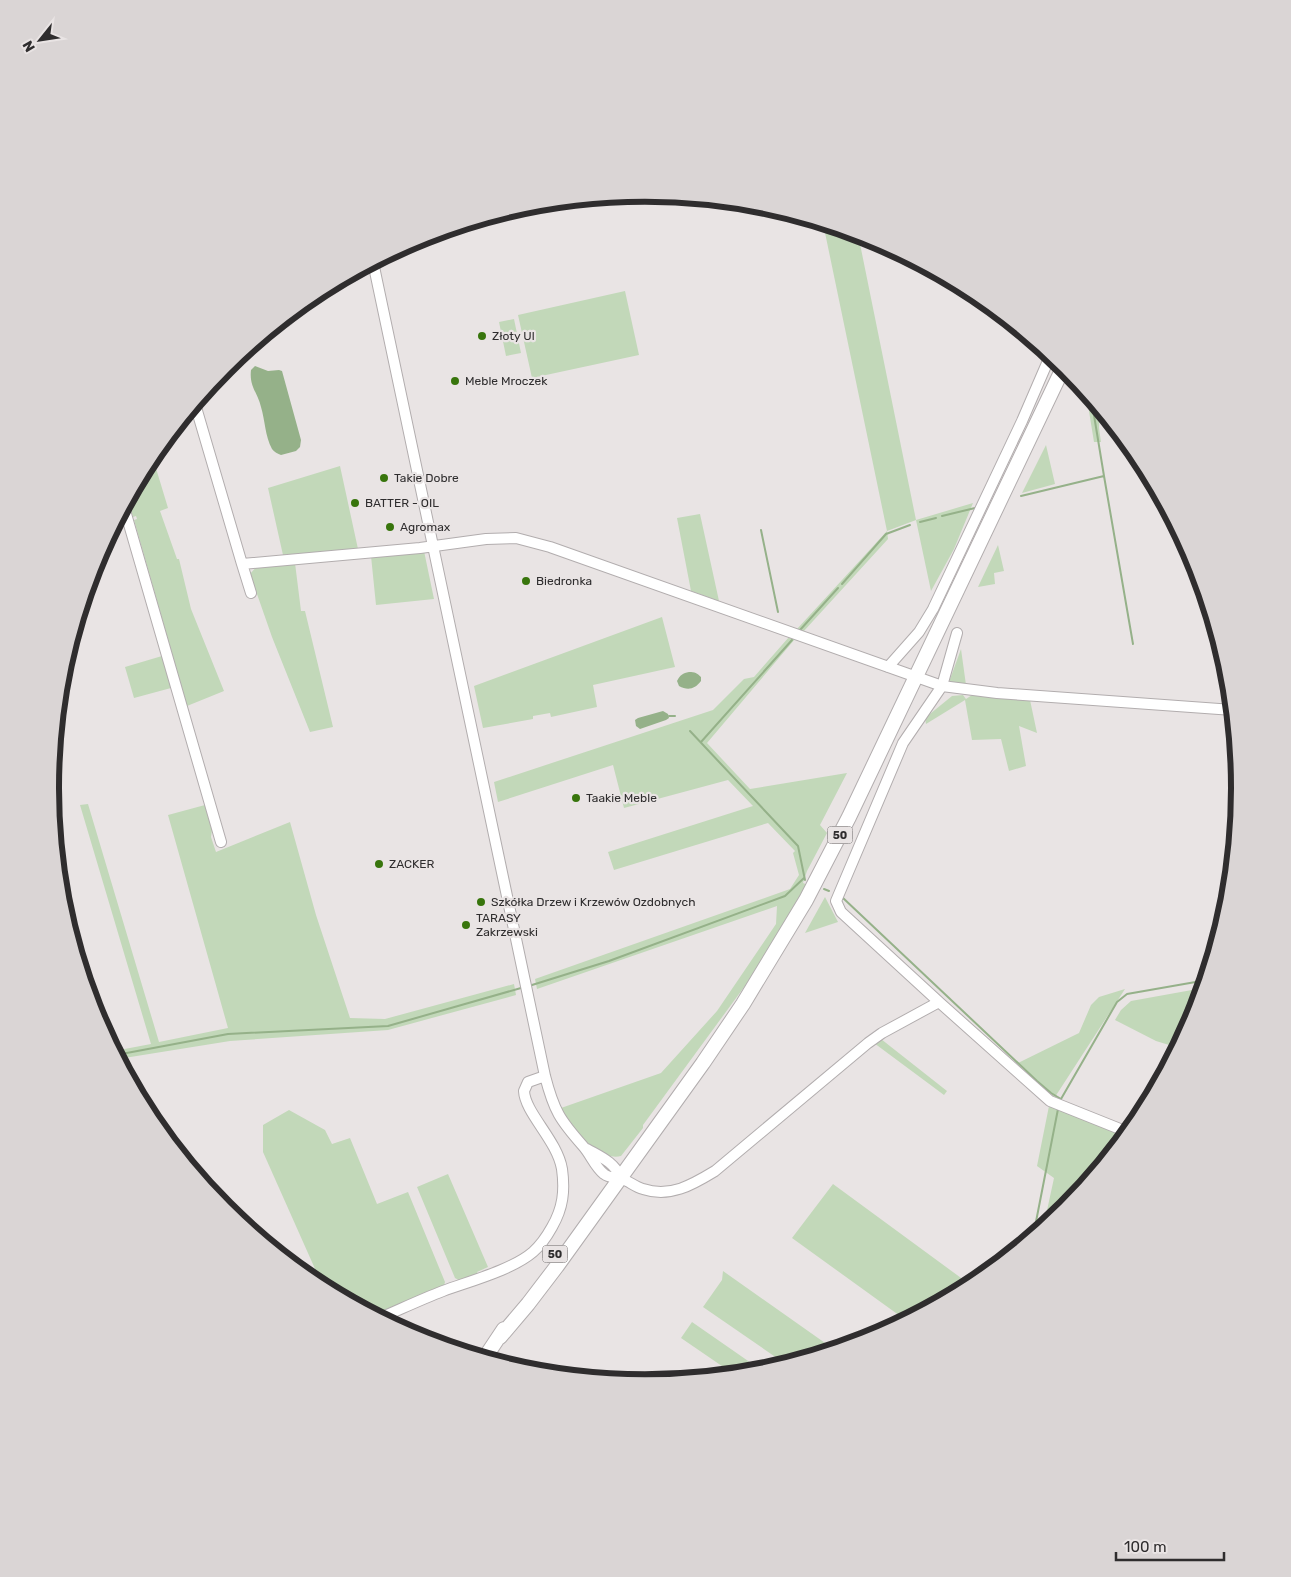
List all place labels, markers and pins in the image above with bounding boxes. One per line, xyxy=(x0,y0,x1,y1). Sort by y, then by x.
place label: Złoty Ul xyxy=(492,329,535,343)
marker: Złoty Ul xyxy=(476,330,488,342)
place label: Meble Mroczek xyxy=(465,374,548,388)
marker: Meble Mroczek xyxy=(449,375,461,387)
place label: Takie Dobre xyxy=(394,471,459,485)
marker: Takie Dobre xyxy=(378,472,390,484)
place label: BATTER - OIL xyxy=(365,496,439,510)
marker: BATTER - OIL xyxy=(349,497,361,509)
place label: Agromax xyxy=(400,520,451,534)
marker: Agromax xyxy=(384,521,396,533)
place label: Biedronka xyxy=(536,574,592,588)
marker: Biedronka xyxy=(520,575,532,587)
place label: Taakie Meble xyxy=(586,791,657,805)
marker: Taakie Meble xyxy=(570,792,582,804)
place label: ZACKER xyxy=(389,857,435,871)
marker: ZACKER xyxy=(373,858,385,870)
place label: Szkółka Drzew i Krzewów Ozdobnych xyxy=(491,895,695,909)
marker: Szkółka Drzew i Krzewów Ozdobnych xyxy=(475,896,487,908)
place label: TARASY Zakrzewski xyxy=(476,911,538,939)
marker: TARASY Zakrzewski xyxy=(460,919,472,931)

